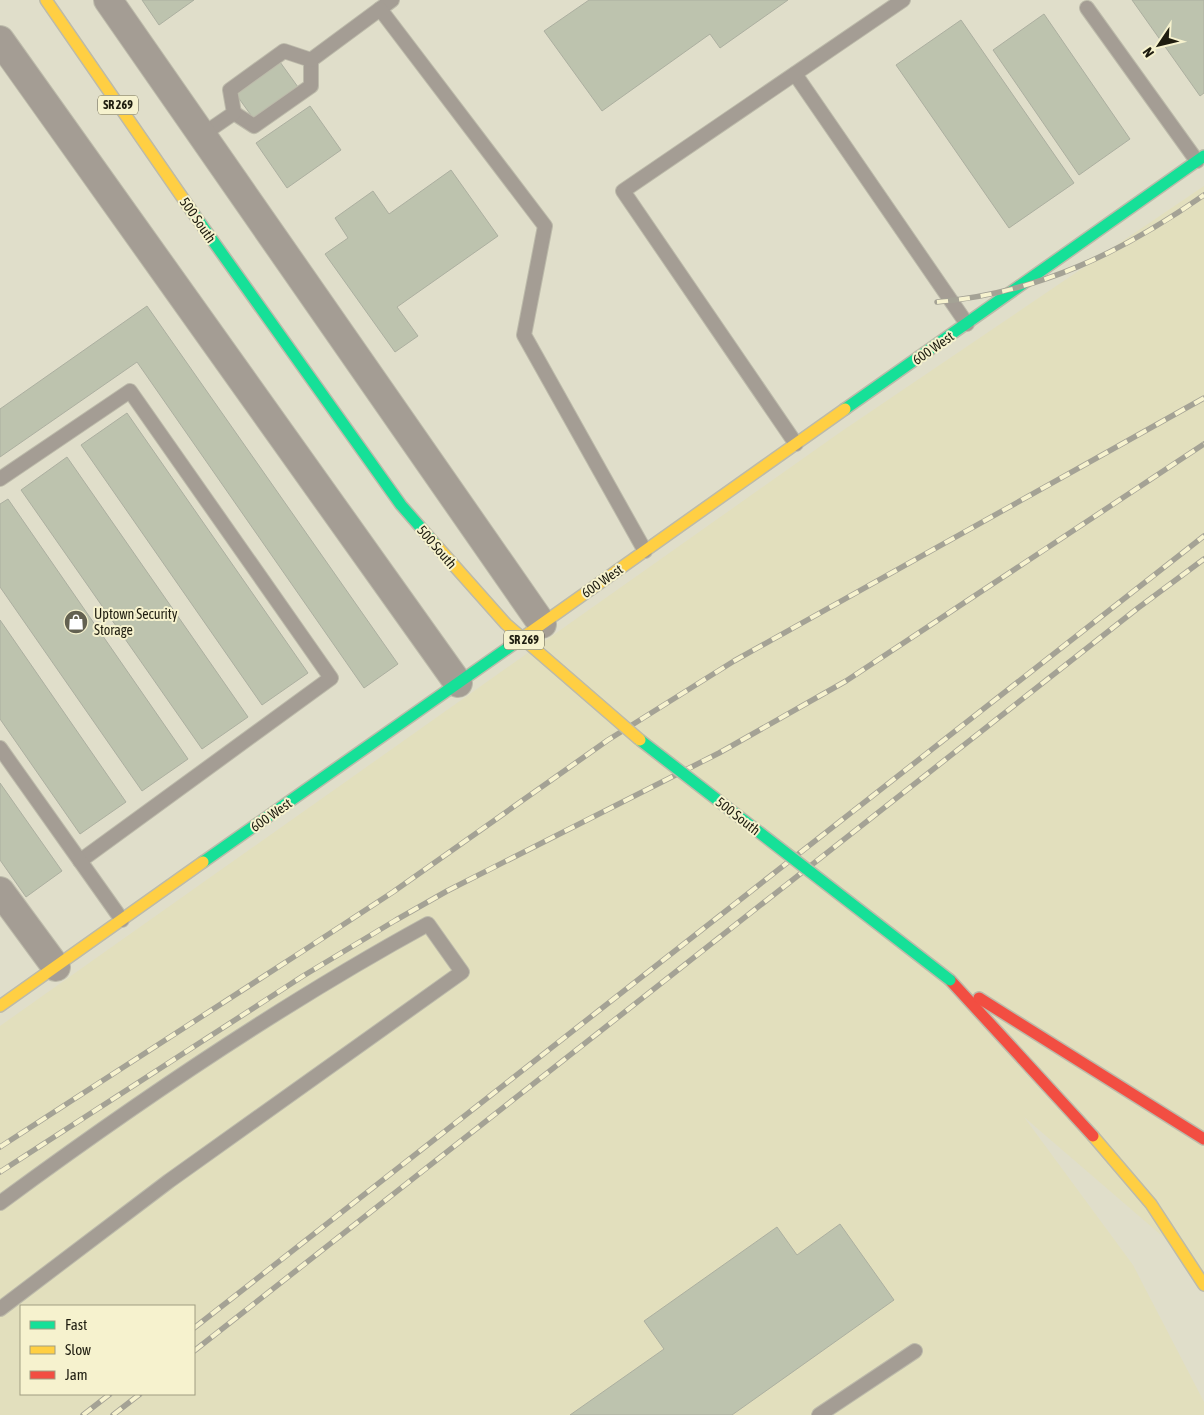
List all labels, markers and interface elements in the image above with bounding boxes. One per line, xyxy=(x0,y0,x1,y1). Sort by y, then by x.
north arrow xyxy=(1134,20,1184,70)
text: N xyxy=(1139,44,1157,60)
road number: SR 269 xyxy=(98,96,138,114)
street label: 500 South xyxy=(177,194,219,246)
street label: 600 West xyxy=(909,328,957,368)
street label: 500 South xyxy=(414,522,460,572)
street label: 600 West xyxy=(578,561,626,601)
place label: Uptown Security Storage xyxy=(94,606,178,638)
shop icon: Uptown Security Storage xyxy=(63,609,89,635)
road number: SR 269 xyxy=(504,630,544,650)
street label: 500 South xyxy=(713,794,763,838)
street label: 600 West xyxy=(247,795,295,835)
legend xyxy=(20,1305,195,1395)
text: Fast xyxy=(65,1316,87,1333)
text: Slow xyxy=(65,1341,91,1358)
text: Jam xyxy=(65,1366,88,1383)

